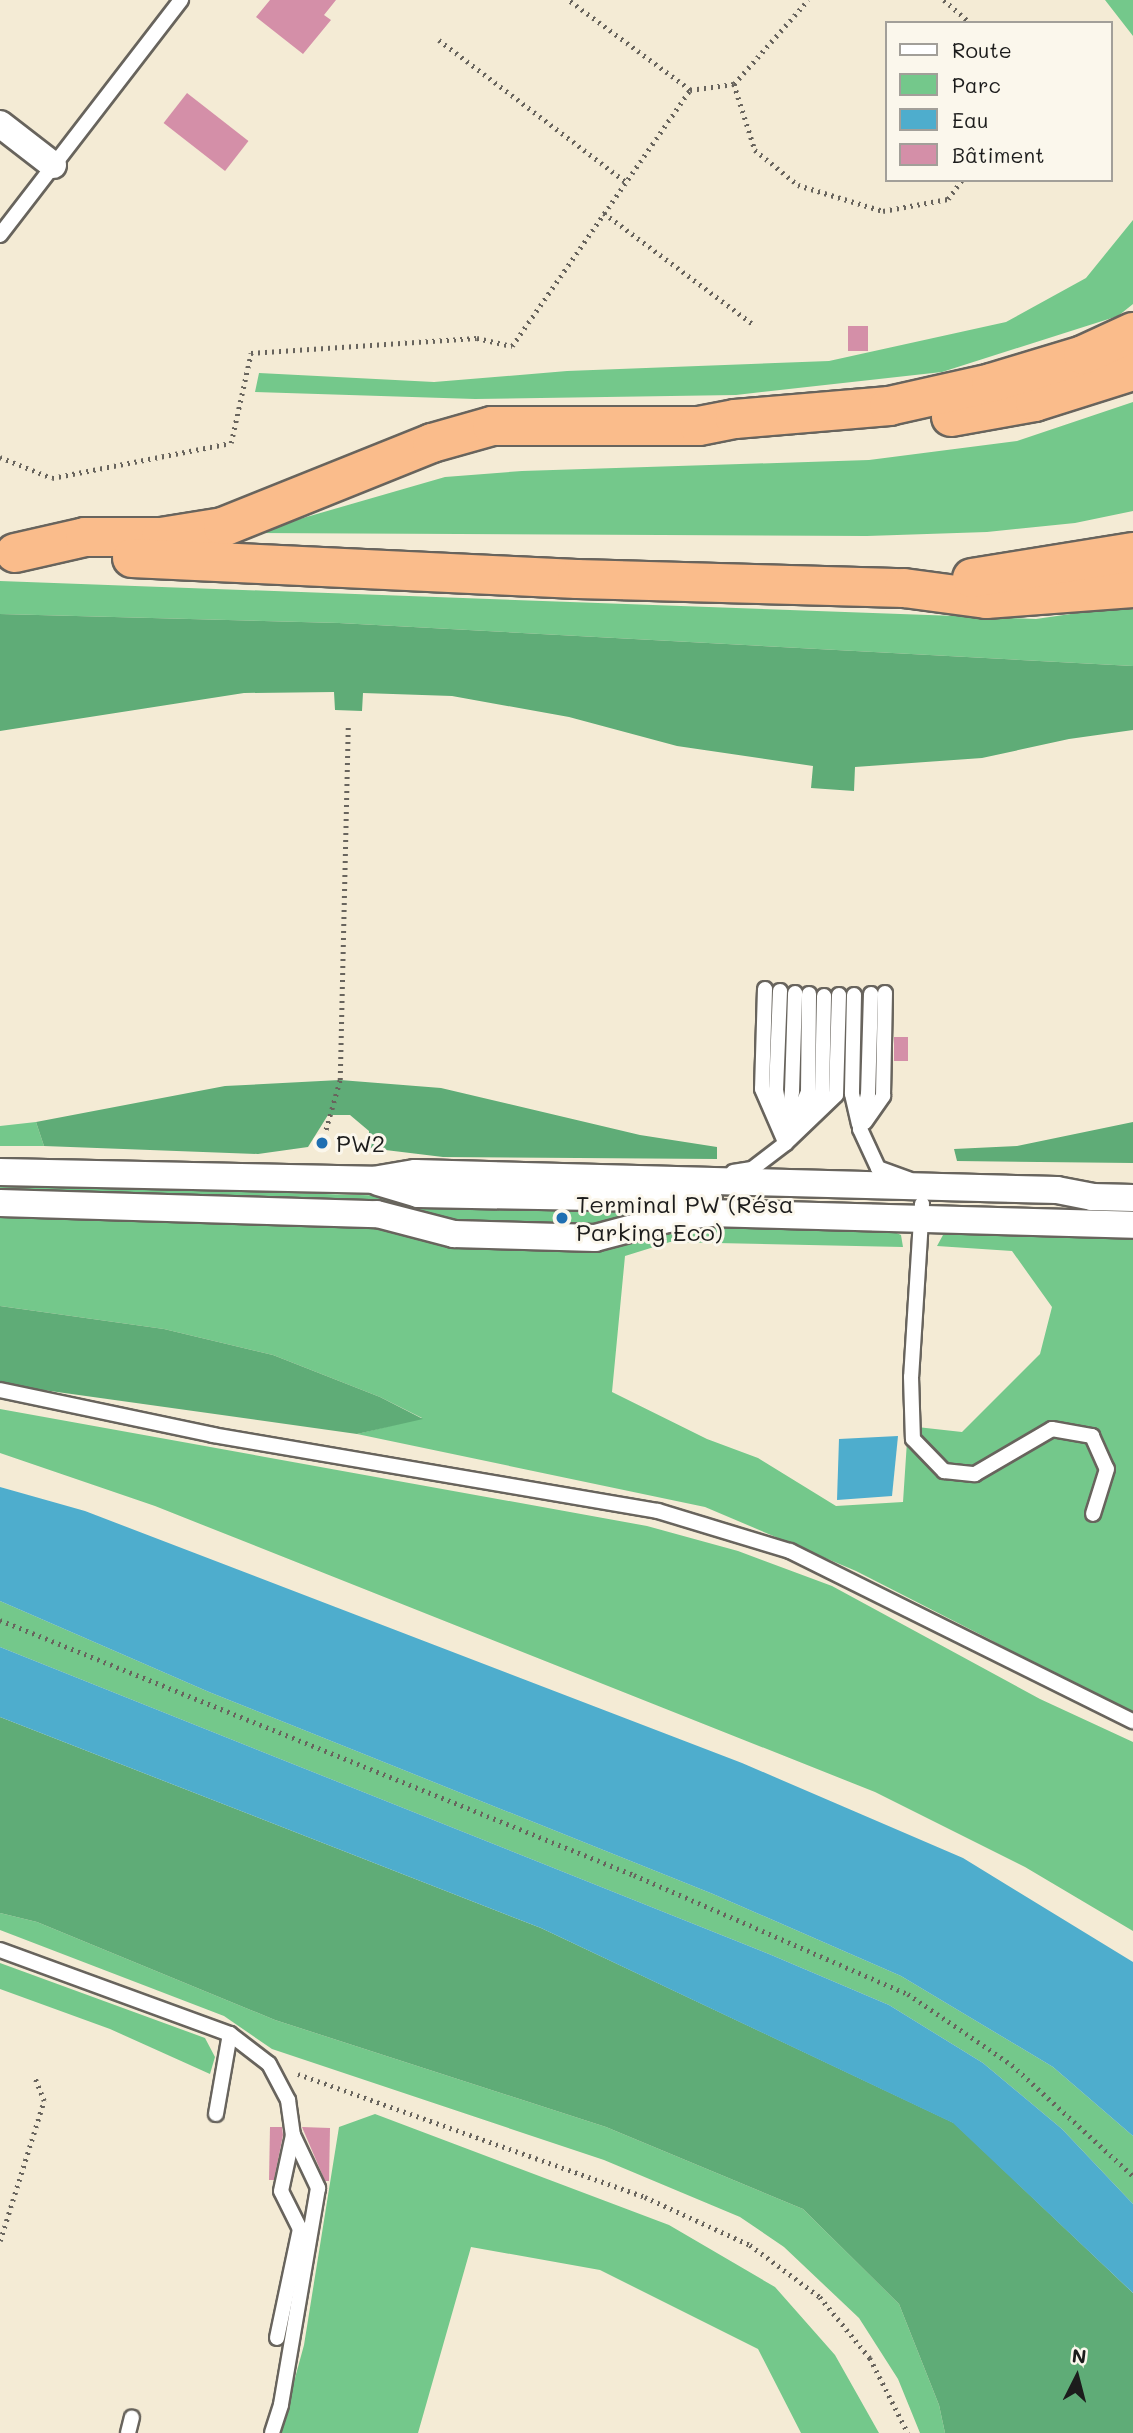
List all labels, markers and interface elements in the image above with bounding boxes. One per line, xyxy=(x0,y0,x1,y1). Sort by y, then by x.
legend xyxy=(884,21,1112,182)
text: Route xyxy=(952,36,1012,63)
text: Parc xyxy=(952,71,1001,98)
text: Eau xyxy=(952,106,989,133)
text: Bâtiment xyxy=(952,141,1044,168)
place label: PW2 xyxy=(336,1129,385,1157)
marker: PW2 xyxy=(314,1135,330,1151)
place label: Terminal PW (Résa Parking Eco) xyxy=(576,1190,794,1246)
marker: Terminal PW (Résa Parking Eco) xyxy=(554,1210,570,1226)
north arrow xyxy=(1042,2342,1112,2412)
text: N xyxy=(1071,2342,1088,2369)

